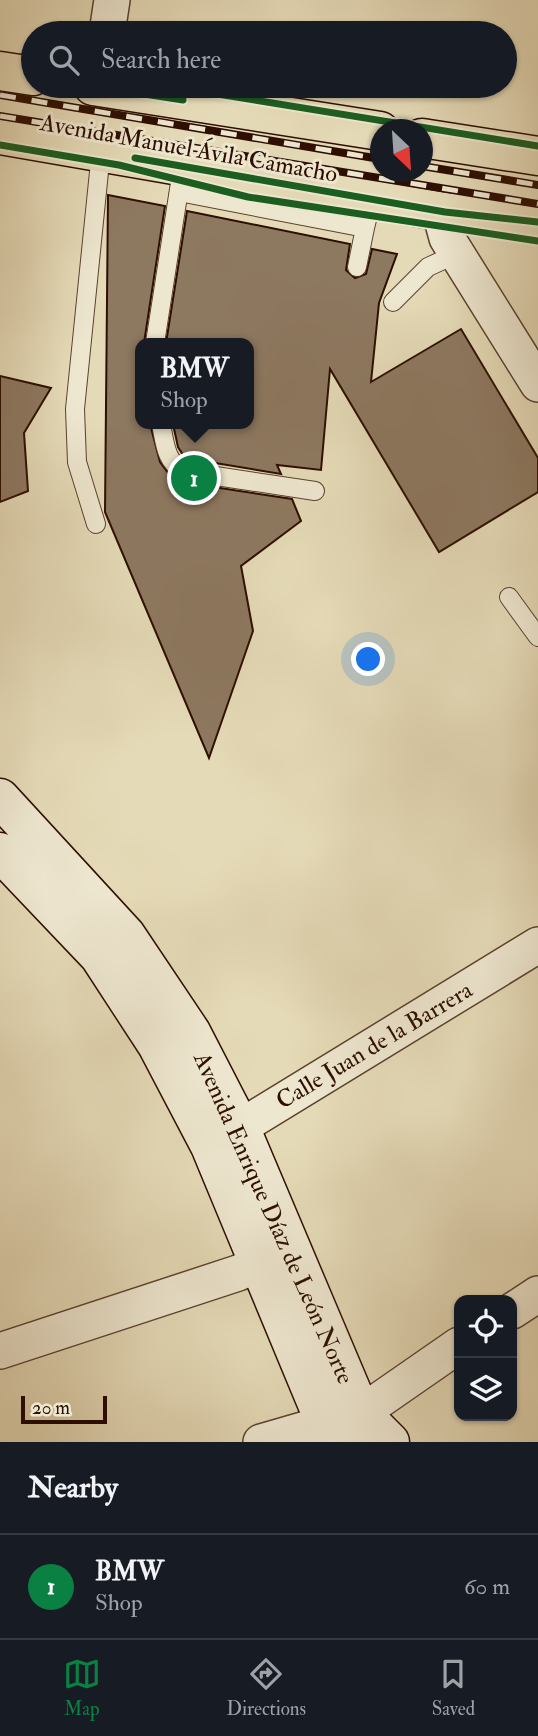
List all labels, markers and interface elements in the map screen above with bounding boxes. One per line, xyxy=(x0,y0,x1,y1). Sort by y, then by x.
search box xyxy=(21,21,517,98)
icon: search xyxy=(45,41,83,79)
text: Search here xyxy=(101,44,221,76)
street label: Avenida Manuel Ávila Camacho xyxy=(37,106,340,190)
north arrow xyxy=(370,119,433,182)
popup xyxy=(135,338,254,429)
text: BMW xyxy=(160,353,229,385)
text: Shop xyxy=(160,385,208,414)
pin: 1 xyxy=(171,452,217,504)
your location xyxy=(351,642,385,676)
street label: Calle Juan de la Barrera xyxy=(270,974,479,1116)
street label: Avenida Enrique Díaz de León Norte xyxy=(186,1047,361,1389)
map controls xyxy=(454,1295,517,1421)
button: locate xyxy=(454,1295,517,1358)
button: layers xyxy=(454,1358,517,1421)
scale bar xyxy=(21,1393,107,1425)
text: 20 m xyxy=(32,1396,70,1420)
text: Nearby xyxy=(28,1469,118,1506)
text: BMW xyxy=(95,1556,164,1588)
text: 1 xyxy=(47,1572,55,1601)
text: 60 m xyxy=(464,1572,510,1601)
text: Shop xyxy=(95,1588,143,1617)
tab: Map xyxy=(63,1655,101,1721)
tab: Directions xyxy=(226,1655,306,1721)
tab: Saved xyxy=(432,1655,475,1721)

